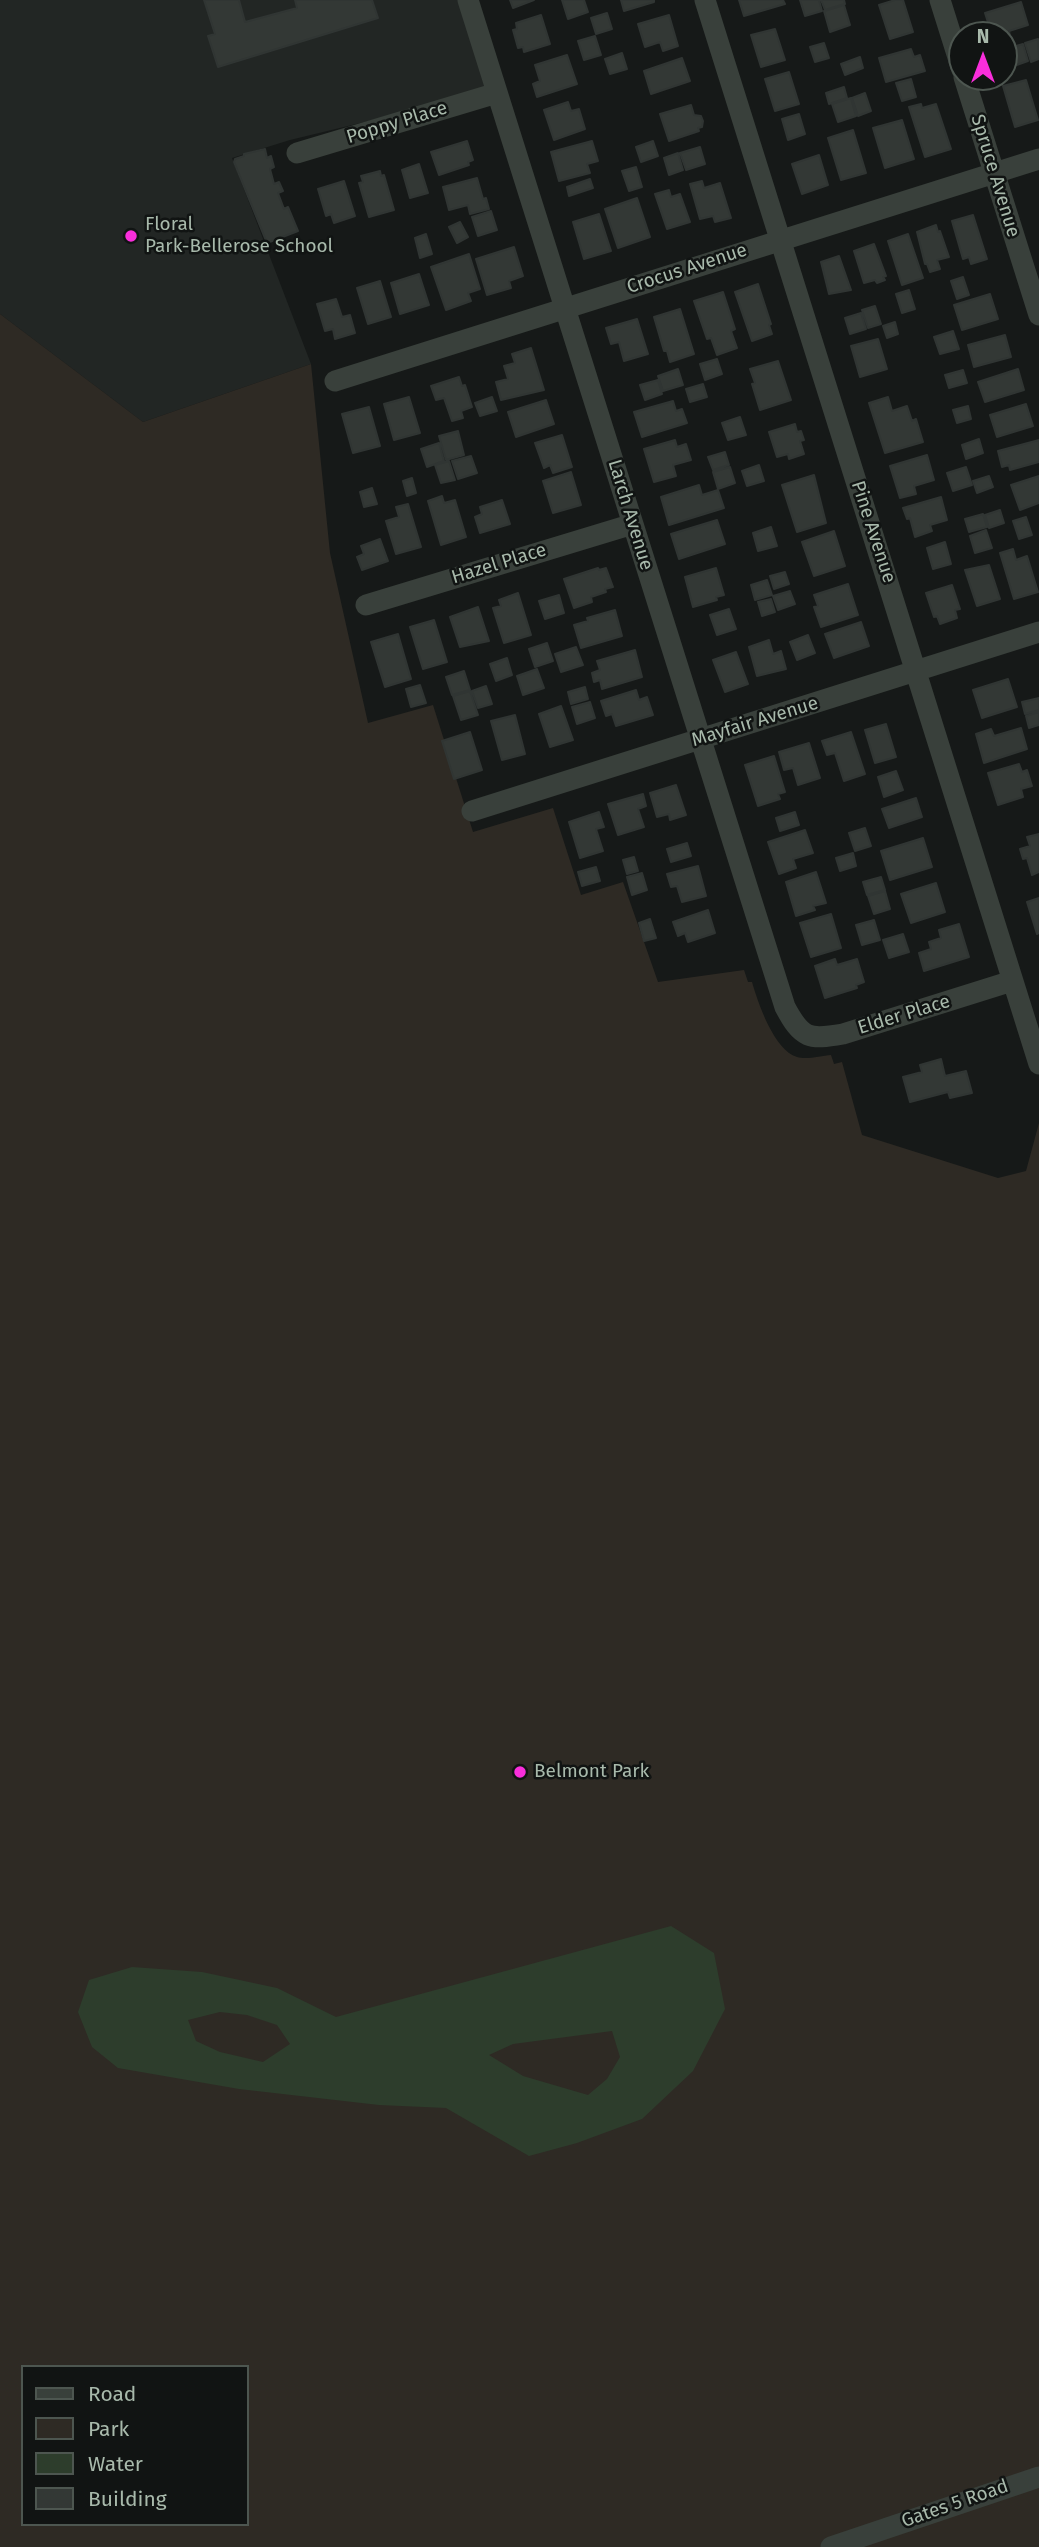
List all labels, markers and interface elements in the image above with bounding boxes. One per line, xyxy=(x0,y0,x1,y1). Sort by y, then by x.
north arrow xyxy=(948,21,1018,91)
text: N xyxy=(977,25,989,48)
street label: Poppy Place xyxy=(344,97,450,149)
street label: Spruce Avenue xyxy=(966,112,1024,240)
place label: Floral Park-Bellerose School xyxy=(145,214,333,258)
marker: Floral Park-Bellerose School xyxy=(123,228,139,244)
street label: Crocus Avenue xyxy=(624,239,750,299)
street label: Larch Avenue xyxy=(602,457,658,573)
street label: Pine Avenue xyxy=(846,478,900,586)
street label: Hazel Place xyxy=(449,539,549,589)
street label: Mayfair Avenue xyxy=(689,692,821,752)
street label: Elder Place xyxy=(855,990,953,1040)
place label: Belmont Park xyxy=(534,1761,649,1783)
marker: Belmont Park xyxy=(512,1764,528,1780)
legend xyxy=(21,2365,248,2526)
text: Road xyxy=(88,2381,136,2407)
text: Park xyxy=(88,2416,129,2442)
text: Water xyxy=(88,2451,143,2477)
street label: Gates 5 Road xyxy=(899,2475,1011,2533)
text: Building xyxy=(88,2486,167,2512)

